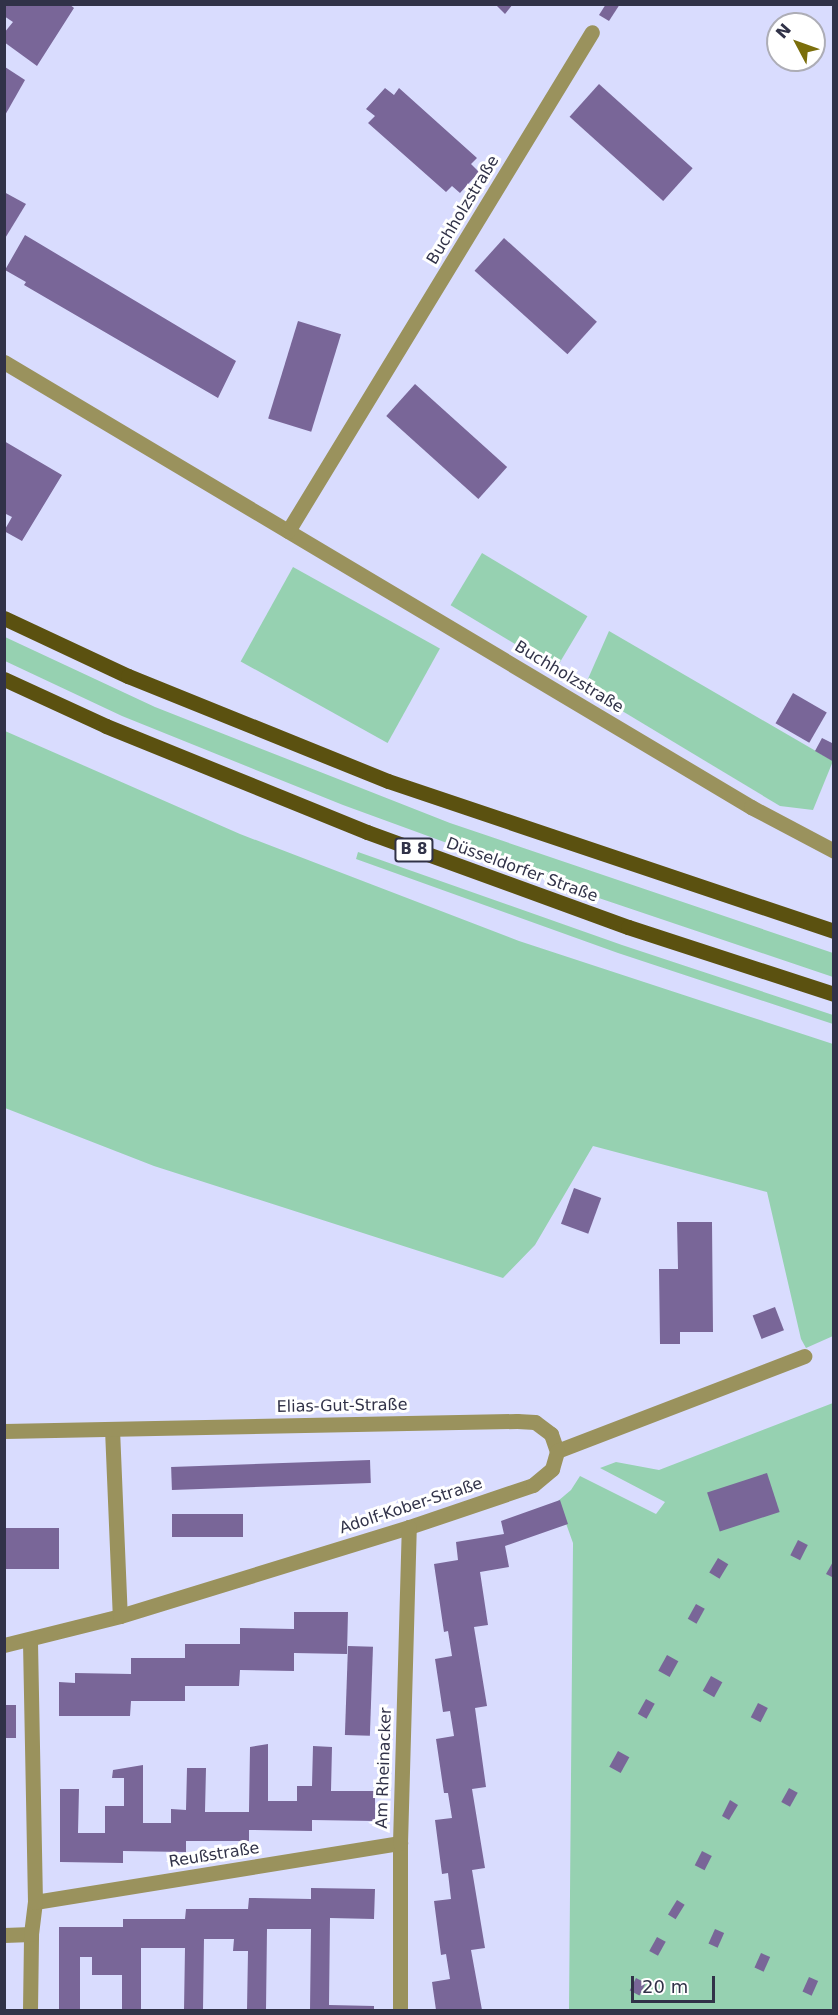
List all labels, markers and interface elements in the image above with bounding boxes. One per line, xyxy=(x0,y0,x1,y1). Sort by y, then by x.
north arrow xyxy=(766,12,826,72)
text: N xyxy=(772,20,795,42)
street label: Buchholzstraße xyxy=(423,152,503,268)
street label: Buchholzstraße xyxy=(511,637,627,717)
street label: Düsseldorfer Straße xyxy=(444,834,600,906)
road number: B 8 xyxy=(393,838,435,862)
street label: Elias-Gut-Straße xyxy=(276,1395,408,1417)
street label: Adolf-Kober-Straße xyxy=(337,1474,485,1538)
street label: Am Rheinacker xyxy=(372,1707,396,1829)
street label: Reußstraße xyxy=(167,1838,261,1872)
scale bar xyxy=(634,1964,718,2002)
text: 20 m xyxy=(642,1976,688,1997)

